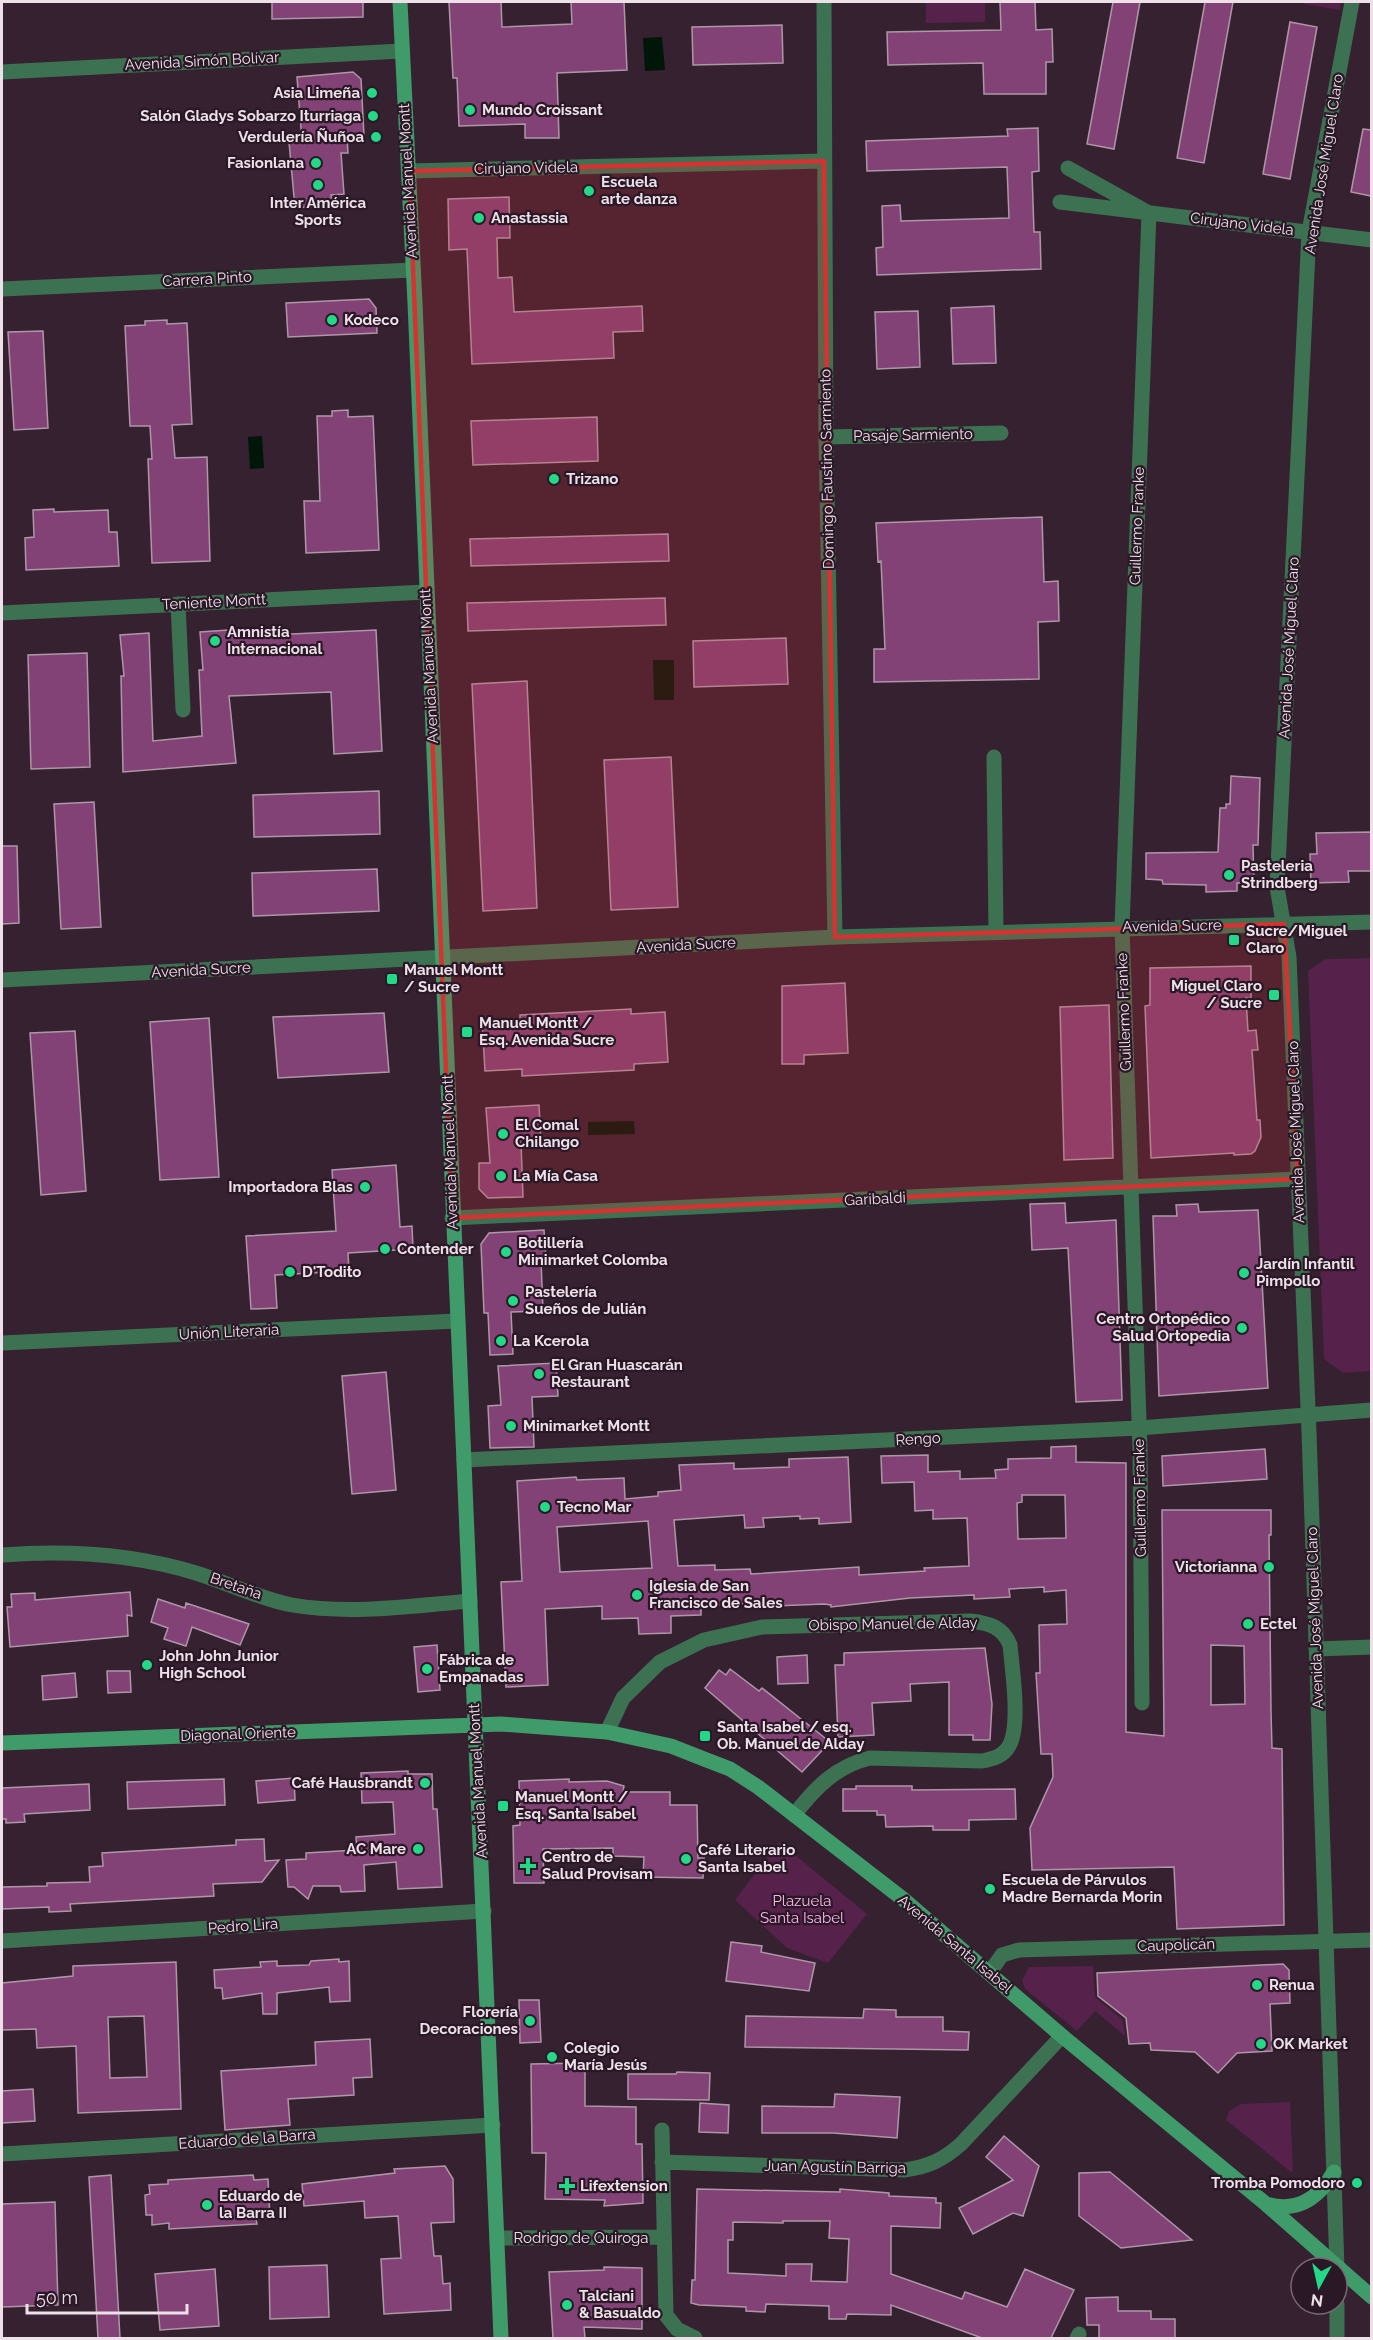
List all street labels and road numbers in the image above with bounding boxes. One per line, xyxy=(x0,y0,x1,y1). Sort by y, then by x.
street label: Avenida Simón Bolívar xyxy=(124,48,280,74)
street label: Avenida José Miguel Claro xyxy=(1301,72,1347,255)
street label: Avenida Manuel Montt xyxy=(395,103,421,259)
street label: Cirujano Videla xyxy=(474,158,578,178)
street label: Cirujano Videla xyxy=(1189,209,1295,239)
street label: Carrera Pinto xyxy=(162,268,252,290)
street label: Domingo Faustino Sarmiento xyxy=(816,369,838,569)
street label: Pasaje Sarmiento xyxy=(853,425,973,445)
street label: Guillermo Franke xyxy=(1126,466,1148,586)
street label: Avenida José Miguel Claro xyxy=(1275,556,1303,740)
street label: Avenida Manuel Montt xyxy=(416,588,442,744)
street label: Teniente Montt xyxy=(162,590,266,614)
street label: Avenida Sucre xyxy=(1122,916,1222,936)
street label: Avenida Sucre xyxy=(636,933,736,957)
street label: Guillermo Franke xyxy=(1113,952,1135,1072)
street label: Avenida Sucre xyxy=(151,958,251,982)
street label: Avenida José Miguel Claro xyxy=(1284,1040,1308,1223)
street label: Avenida Manuel Montt xyxy=(438,1074,462,1230)
street label: Garibaldi xyxy=(844,1188,906,1210)
street label: Unión Literaria xyxy=(178,1320,280,1344)
street label: Rengo xyxy=(895,1429,941,1449)
street label: Guillermo Franke xyxy=(1130,1438,1150,1557)
street label: Avenida José Miguel Claro xyxy=(1303,1526,1327,1709)
street label: Bretaña xyxy=(208,1569,264,1603)
street label: Obispo Manuel de Alday xyxy=(808,1614,978,1634)
street label: Avenida Manuel Montt xyxy=(465,1703,491,1859)
street label: Diagonal Oriente xyxy=(180,1723,296,1745)
street label: Avenida Santa Isabel xyxy=(894,1891,1017,1998)
street label: Pedro Lira xyxy=(207,1915,279,1937)
street label: Caupolicán xyxy=(1137,1935,1215,1955)
street label: Eduardo de la Barra xyxy=(178,2125,316,2153)
street label: Juan Agustín Barriga xyxy=(764,2157,906,2177)
street label: Rodrigo de Quiroga xyxy=(513,2229,649,2247)

